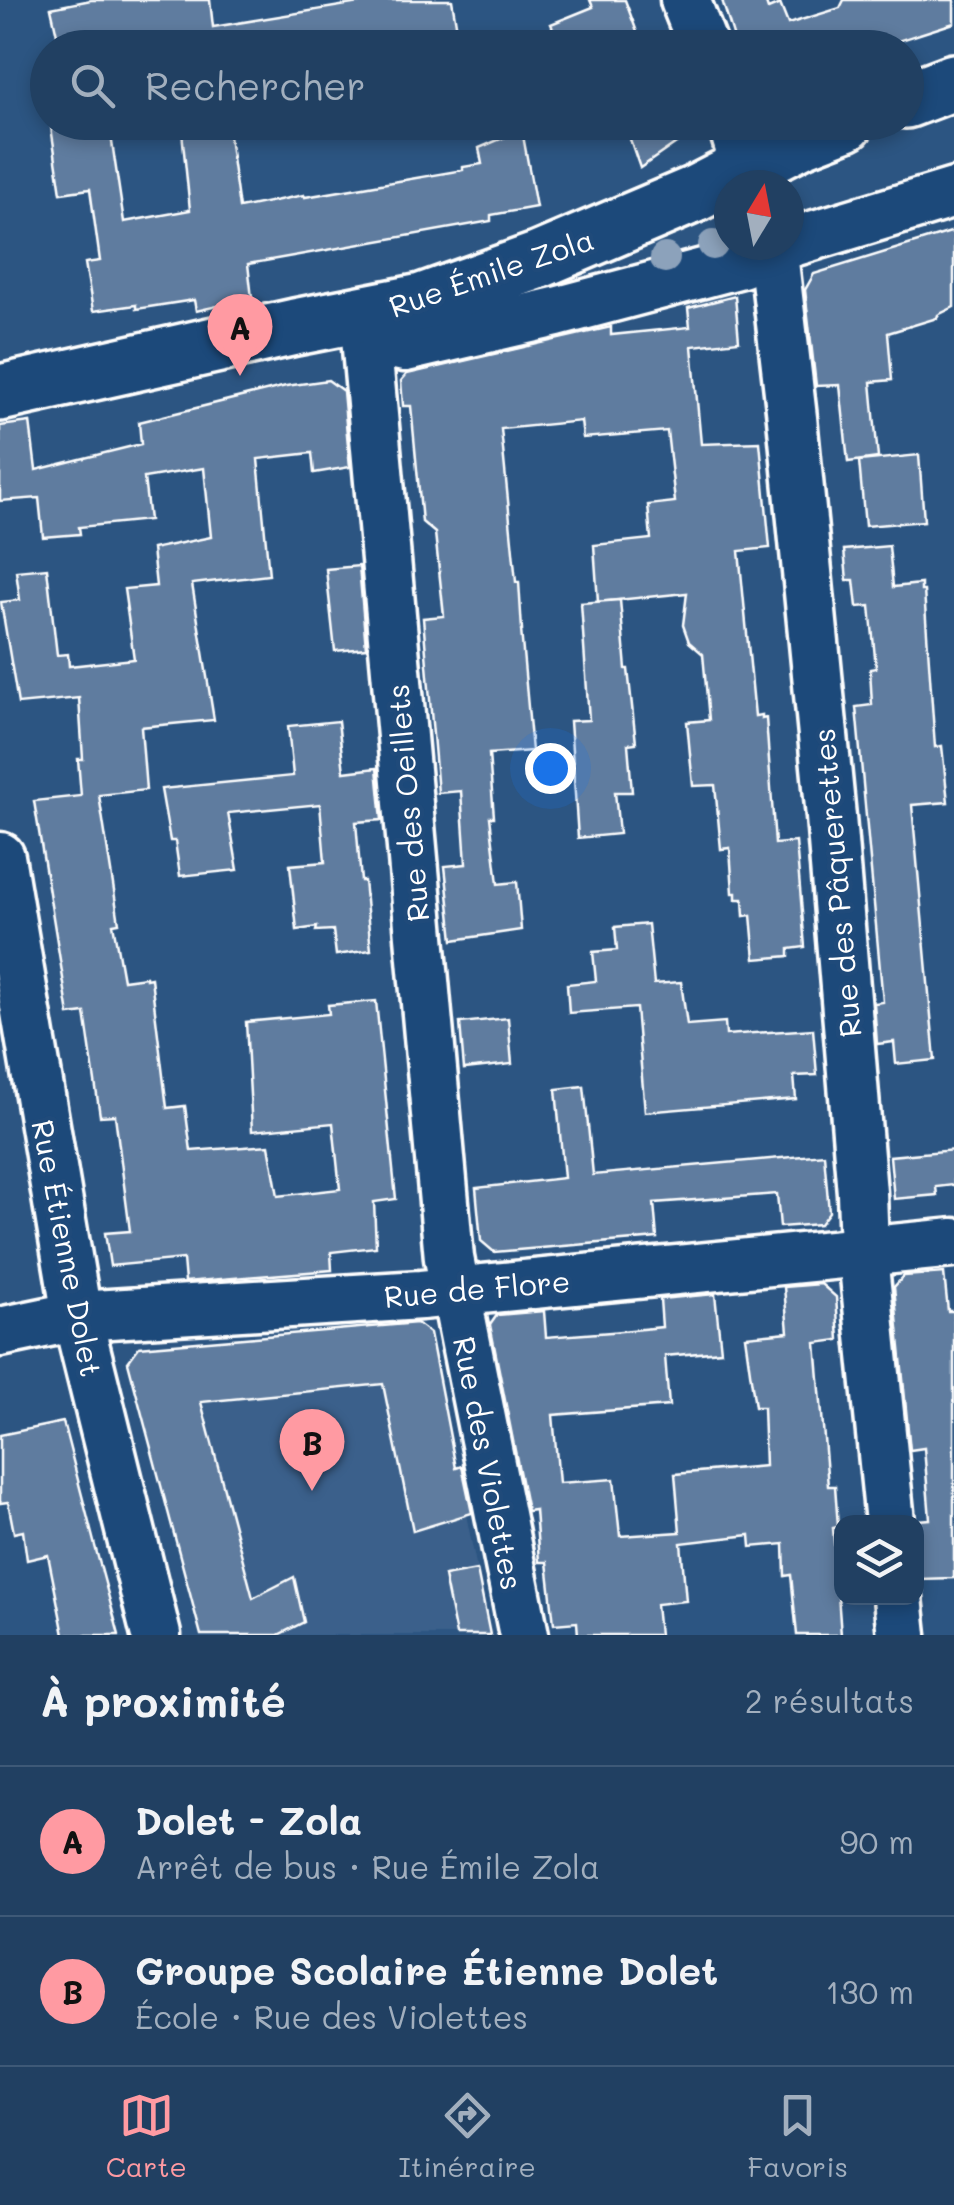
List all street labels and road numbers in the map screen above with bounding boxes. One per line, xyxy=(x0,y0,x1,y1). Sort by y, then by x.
street label: Rue Émile Zola xyxy=(383,218,599,326)
street label: Rue des Oeillets xyxy=(377,682,437,924)
street label: Rue des Pâquerettes xyxy=(803,727,869,1039)
street label: Rue Étienne Dolet xyxy=(23,1116,113,1380)
street label: Rue de Flore xyxy=(382,1260,572,1316)
street label: Rue des Violettes xyxy=(445,1333,533,1593)

